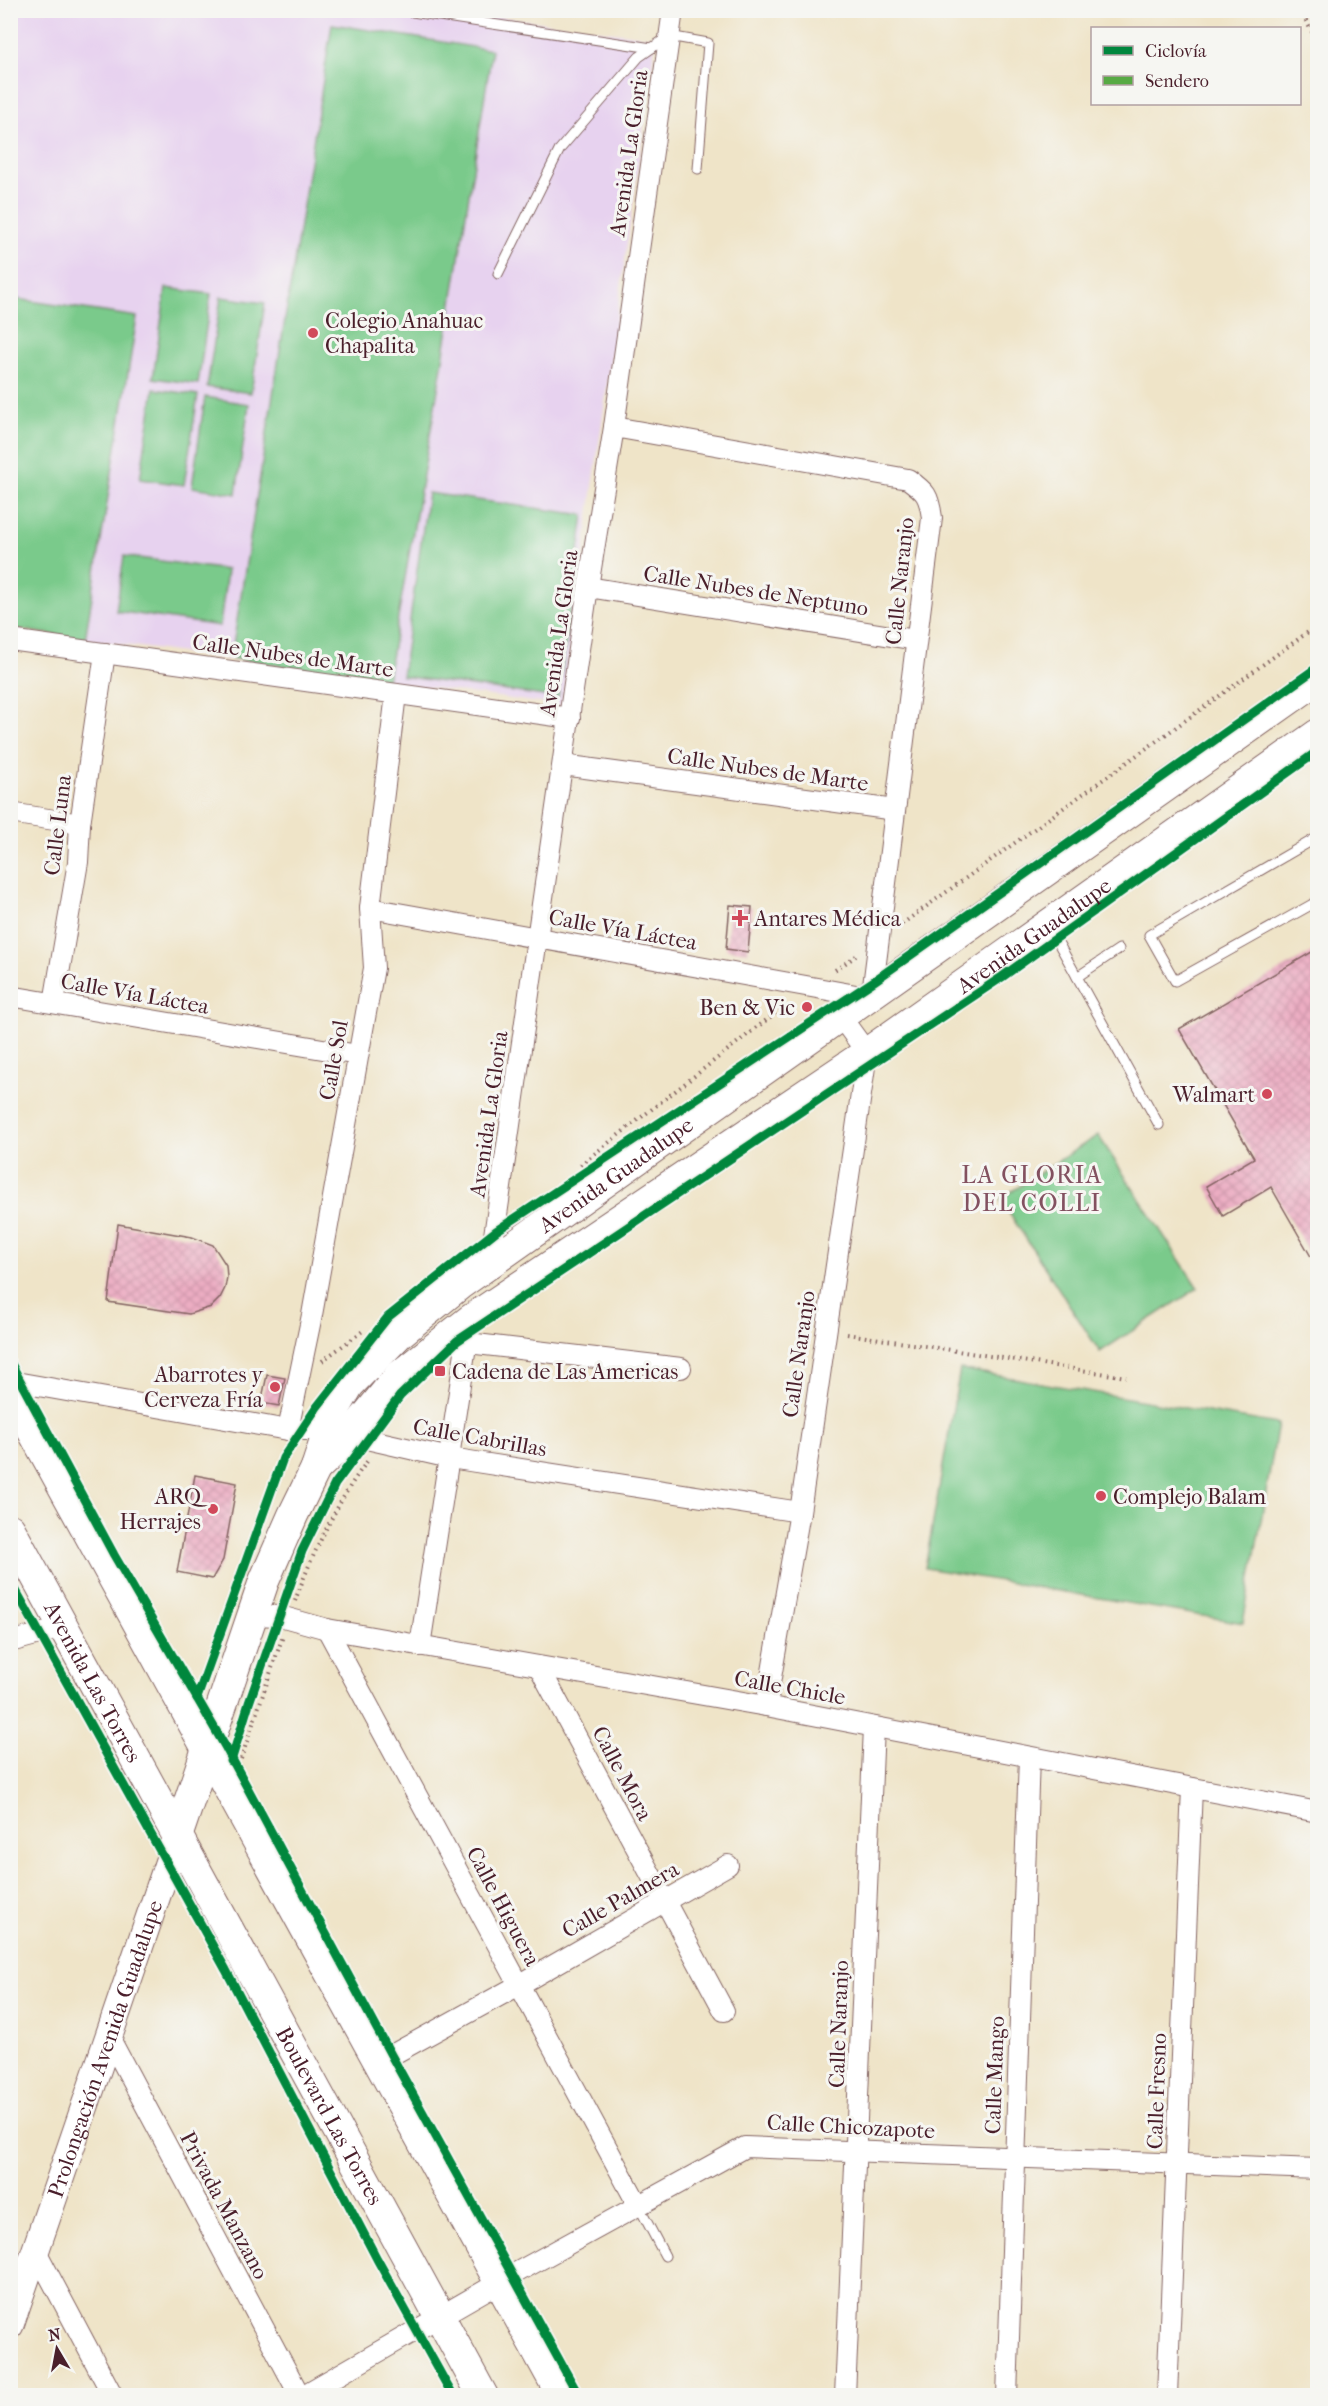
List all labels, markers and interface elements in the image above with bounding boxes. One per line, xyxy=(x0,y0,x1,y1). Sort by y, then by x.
legend xyxy=(1091,27,1301,105)
text: Ciclovía xyxy=(1145,41,1207,62)
street label: Avenida La Gloria xyxy=(604,67,654,239)
text: Sendero xyxy=(1145,71,1209,92)
place label: Colegio Anahuac Chapalita xyxy=(325,308,484,359)
marker: Colegio Anahuac Chapalita xyxy=(306,326,320,340)
street label: Calle Naranjo xyxy=(880,516,920,646)
street label: Avenida La Gloria xyxy=(534,547,584,719)
street label: Calle Nubes de Neptuno xyxy=(642,560,870,622)
street label: Calle Nubes de Marte xyxy=(191,629,395,683)
street label: Calle Nubes de Marte xyxy=(666,743,870,797)
street label: Calle Luna xyxy=(39,772,77,877)
street label: Avenida Guadalupe xyxy=(951,873,1116,1000)
street label: Calle Vía Láctea xyxy=(547,904,700,956)
place label: Antares Médica xyxy=(753,906,902,932)
marker: Antares Médica xyxy=(731,909,749,927)
street label: Calle Vía Láctea xyxy=(59,968,212,1020)
place label: Ben & Vic xyxy=(699,995,795,1021)
marker: Ben & Vic xyxy=(800,1000,814,1014)
street label: Calle Sol xyxy=(314,1018,354,1102)
street label: Avenida La Gloria xyxy=(464,1028,514,1200)
place label: Walmart xyxy=(1172,1082,1255,1108)
marker: Walmart xyxy=(1260,1087,1274,1101)
street label: Avenida Guadalupe xyxy=(533,1112,699,1239)
district label: LA GLORIA DEL COLLI xyxy=(961,1161,1103,1217)
street label: Calle Naranjo xyxy=(777,1289,821,1419)
place label: Cadena de Las Americas xyxy=(452,1359,678,1385)
place label: Abarrotes y Cerveza Fría xyxy=(144,1362,264,1413)
marker: Cadena de Las Americas xyxy=(433,1364,447,1378)
marker: Abarrotes y Cerveza Fría xyxy=(268,1380,282,1394)
street label: Calle Cabrillas xyxy=(411,1413,549,1463)
place label: ARQ Herrajes xyxy=(120,1484,208,1535)
place label: Complejo Balam xyxy=(1113,1484,1267,1510)
marker: Complejo Balam xyxy=(1094,1489,1108,1503)
marker: ARQ Herrajes xyxy=(206,1502,220,1516)
street label: Avenida Las Torres xyxy=(38,1597,147,1767)
street label: Calle Chicle xyxy=(732,1665,848,1711)
street label: Calle Mora xyxy=(586,1722,658,1826)
street label: Calle Higuera xyxy=(461,1842,546,1971)
street label: Calle Palmera xyxy=(557,1856,684,1944)
street label: Prolongación Avenida Guadalupe xyxy=(43,1897,168,2201)
street label: Calle Naranjo xyxy=(824,1960,854,2088)
street label: Calle Mango xyxy=(980,2015,1010,2135)
street label: Boulevard Las Torres xyxy=(270,2022,388,2209)
street label: Calle Fresno xyxy=(1142,2032,1172,2150)
street label: Calle Chicozapote xyxy=(766,2110,936,2144)
street label: Privada Manzano xyxy=(174,2127,274,2284)
north arrow xyxy=(27,2319,87,2379)
text: N xyxy=(47,2324,63,2345)

